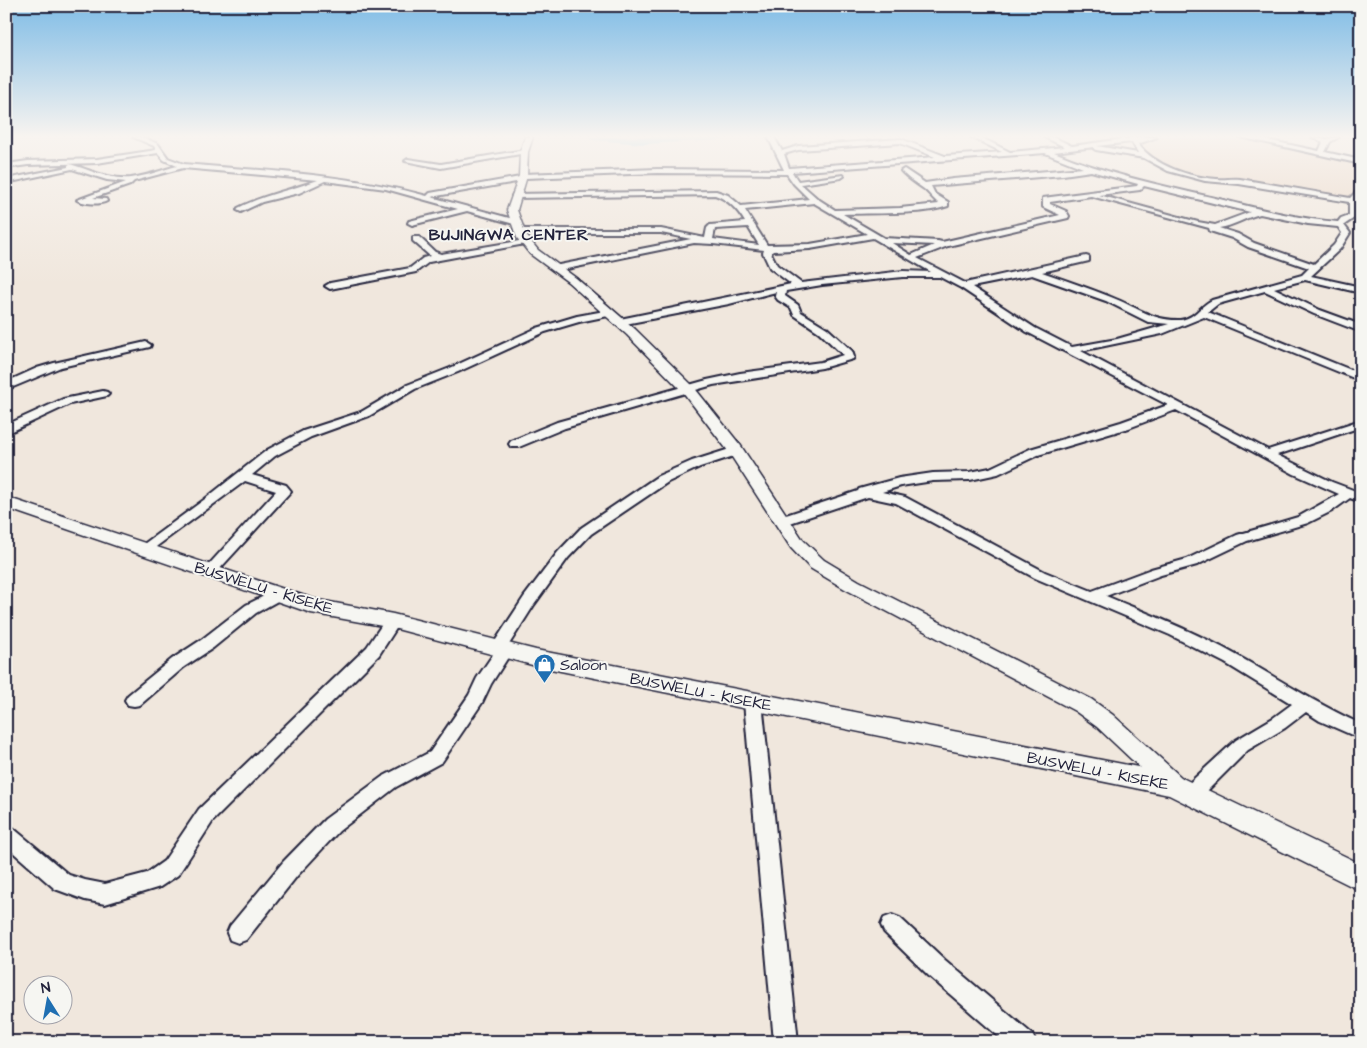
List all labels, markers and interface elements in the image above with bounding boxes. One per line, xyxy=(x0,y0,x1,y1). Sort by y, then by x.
district label: BUJINGWA CENTER xyxy=(429,224,589,246)
street label: BUSWELU - KISEKE xyxy=(192,556,336,620)
shop icon: Saloon xyxy=(532,652,556,683)
place label: Saloon xyxy=(560,654,607,676)
street label: BUSWELU - KISEKE xyxy=(628,667,774,717)
street label: BUSWELU - KISEKE xyxy=(1025,746,1171,796)
north arrow xyxy=(22,976,72,1026)
text: N xyxy=(39,978,52,999)

